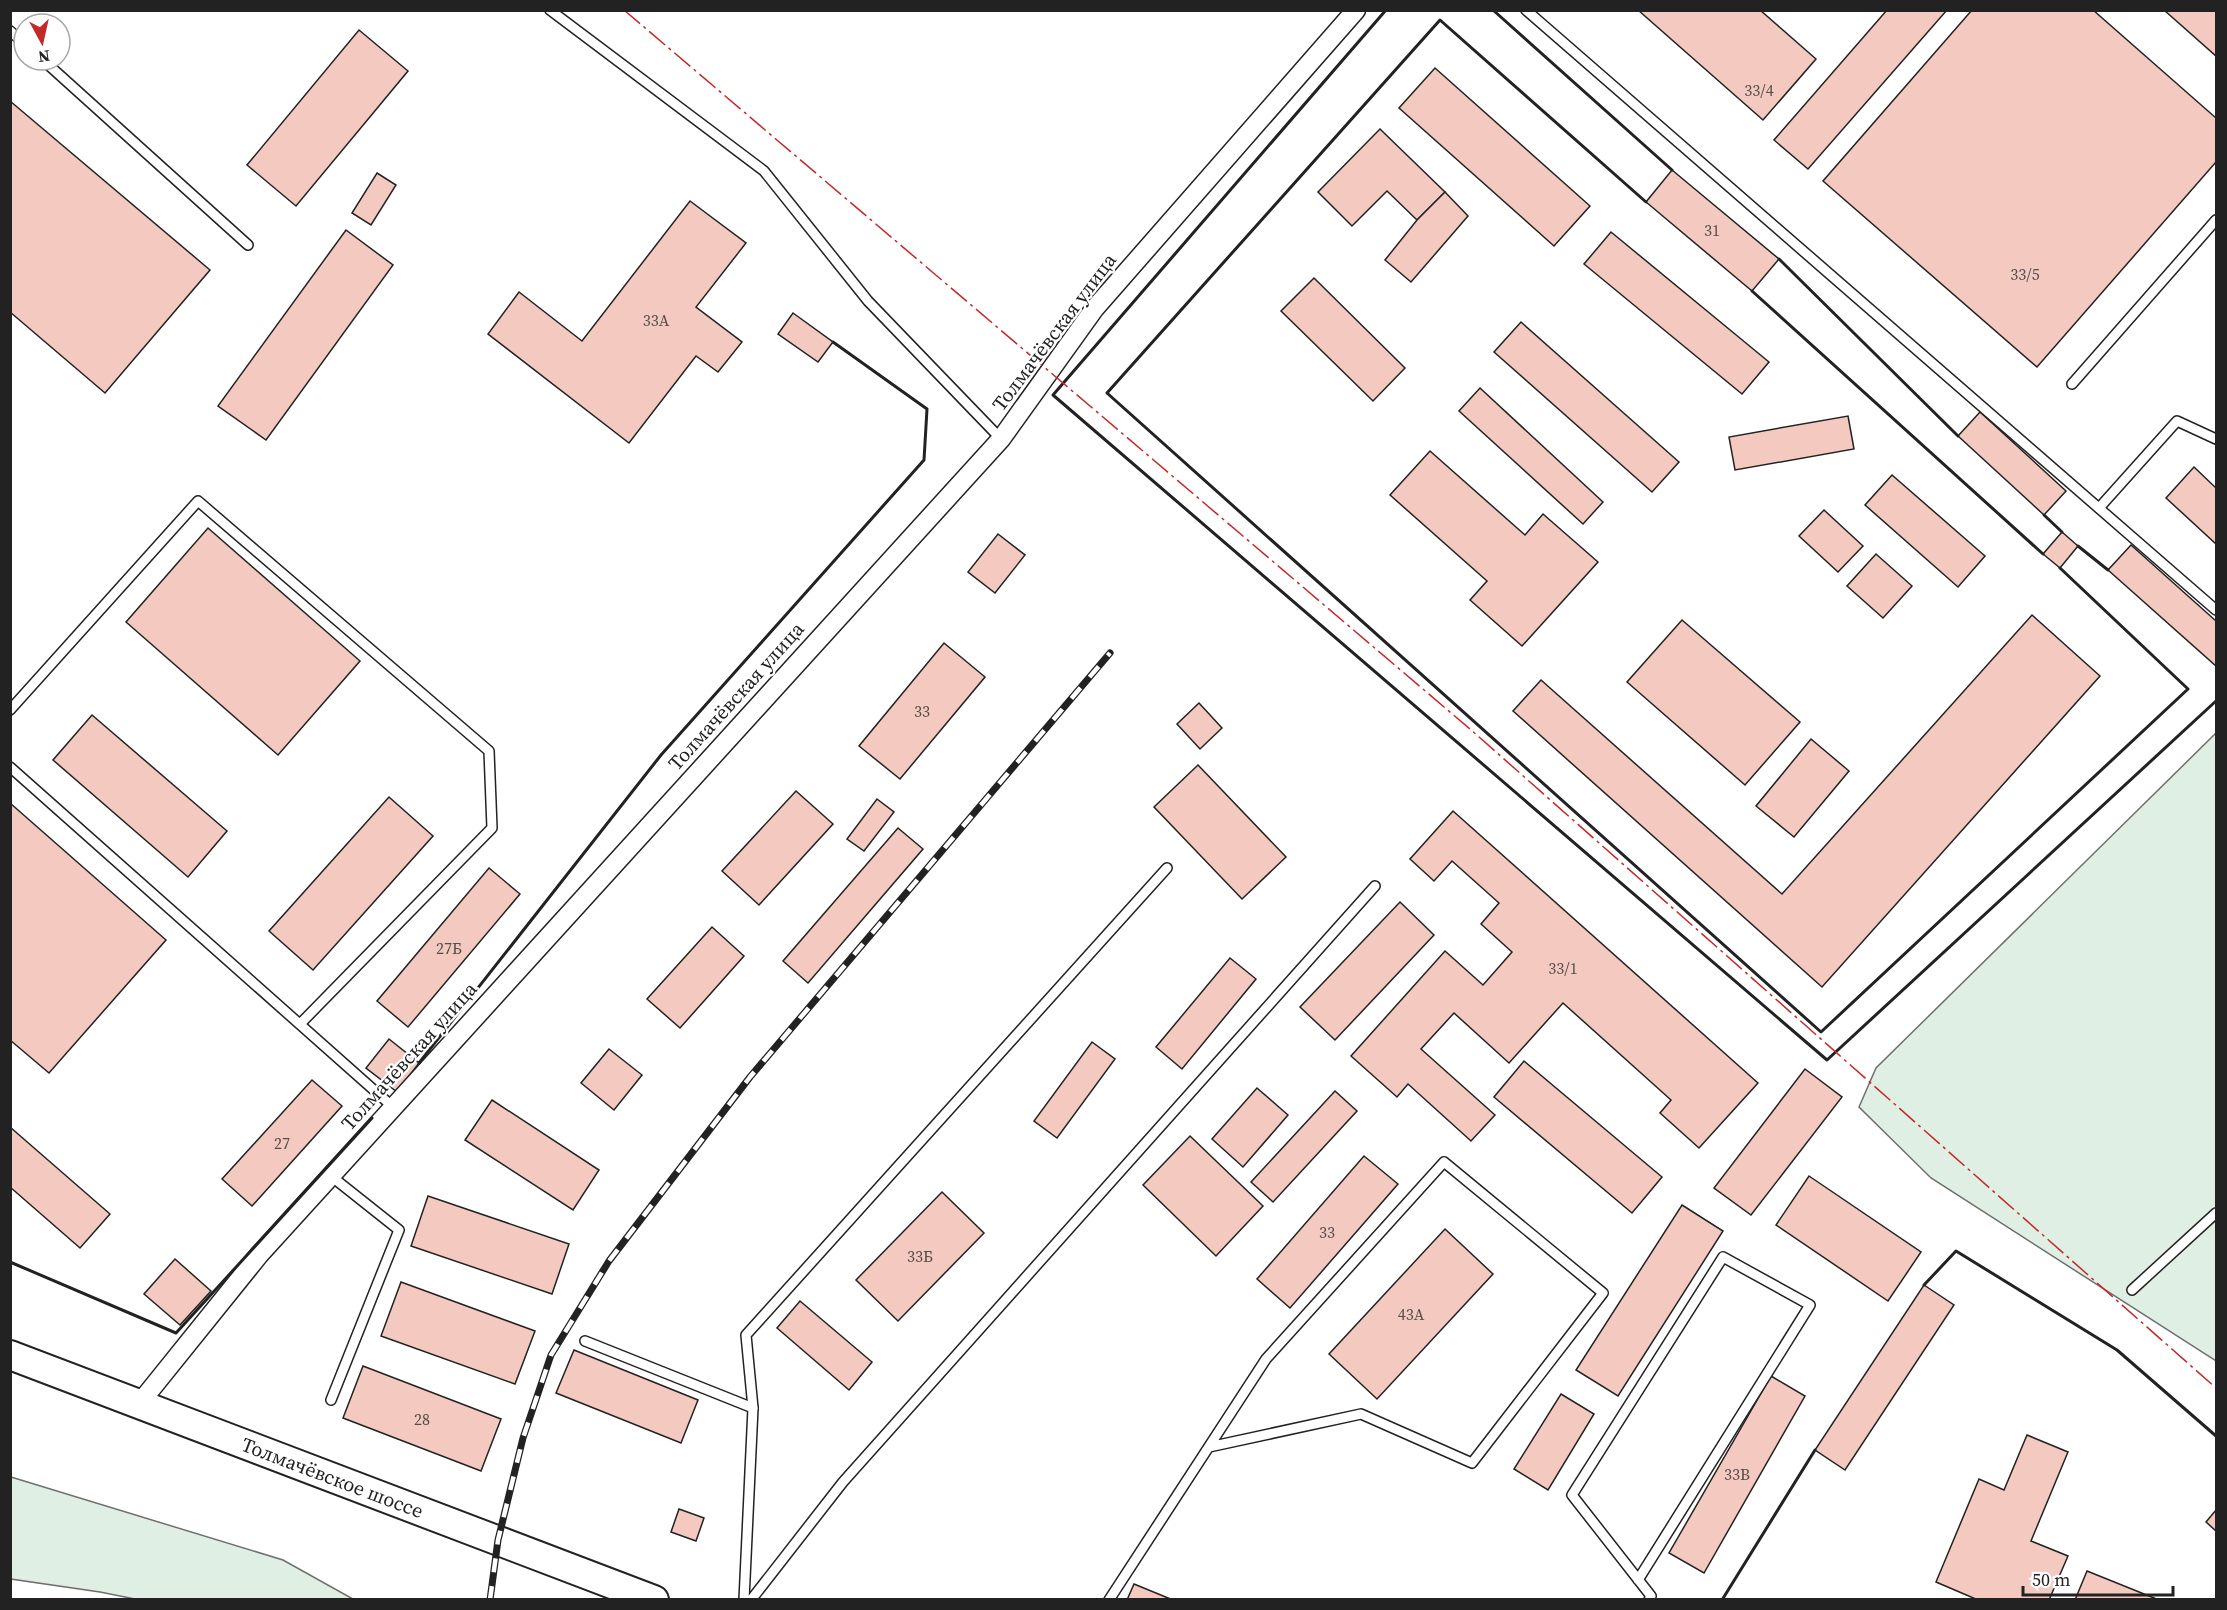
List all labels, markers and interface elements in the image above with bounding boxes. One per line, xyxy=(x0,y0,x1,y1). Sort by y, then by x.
north arrow xyxy=(12,12,72,72)
text: N xyxy=(36,45,51,69)
house number: 33/4 xyxy=(1744,79,1774,101)
house number: 31 xyxy=(1704,219,1720,241)
street label: Толмачёвская улица xyxy=(985,247,1123,417)
house number: 33/5 xyxy=(2010,263,2040,285)
house number: 33А xyxy=(643,309,670,331)
street label: Толмачёвская улица xyxy=(662,615,811,776)
house number: 33 xyxy=(914,700,930,722)
house number: 27Б xyxy=(436,937,462,959)
house number: 33/1 xyxy=(1548,957,1578,979)
street label: Толмачёвская улица xyxy=(335,975,484,1136)
house number: 27 xyxy=(274,1132,290,1154)
house number: 33 xyxy=(1319,1221,1335,1243)
house number: 33Б xyxy=(907,1245,933,1267)
house number: 43А xyxy=(1398,1303,1425,1325)
house number: 28 xyxy=(414,1408,430,1430)
street label: Толмачёвское шоссе xyxy=(237,1430,427,1525)
house number: 33В xyxy=(1724,1463,1750,1485)
scale bar xyxy=(2023,1559,2173,1597)
text: 50 m xyxy=(2032,1567,2070,1592)

